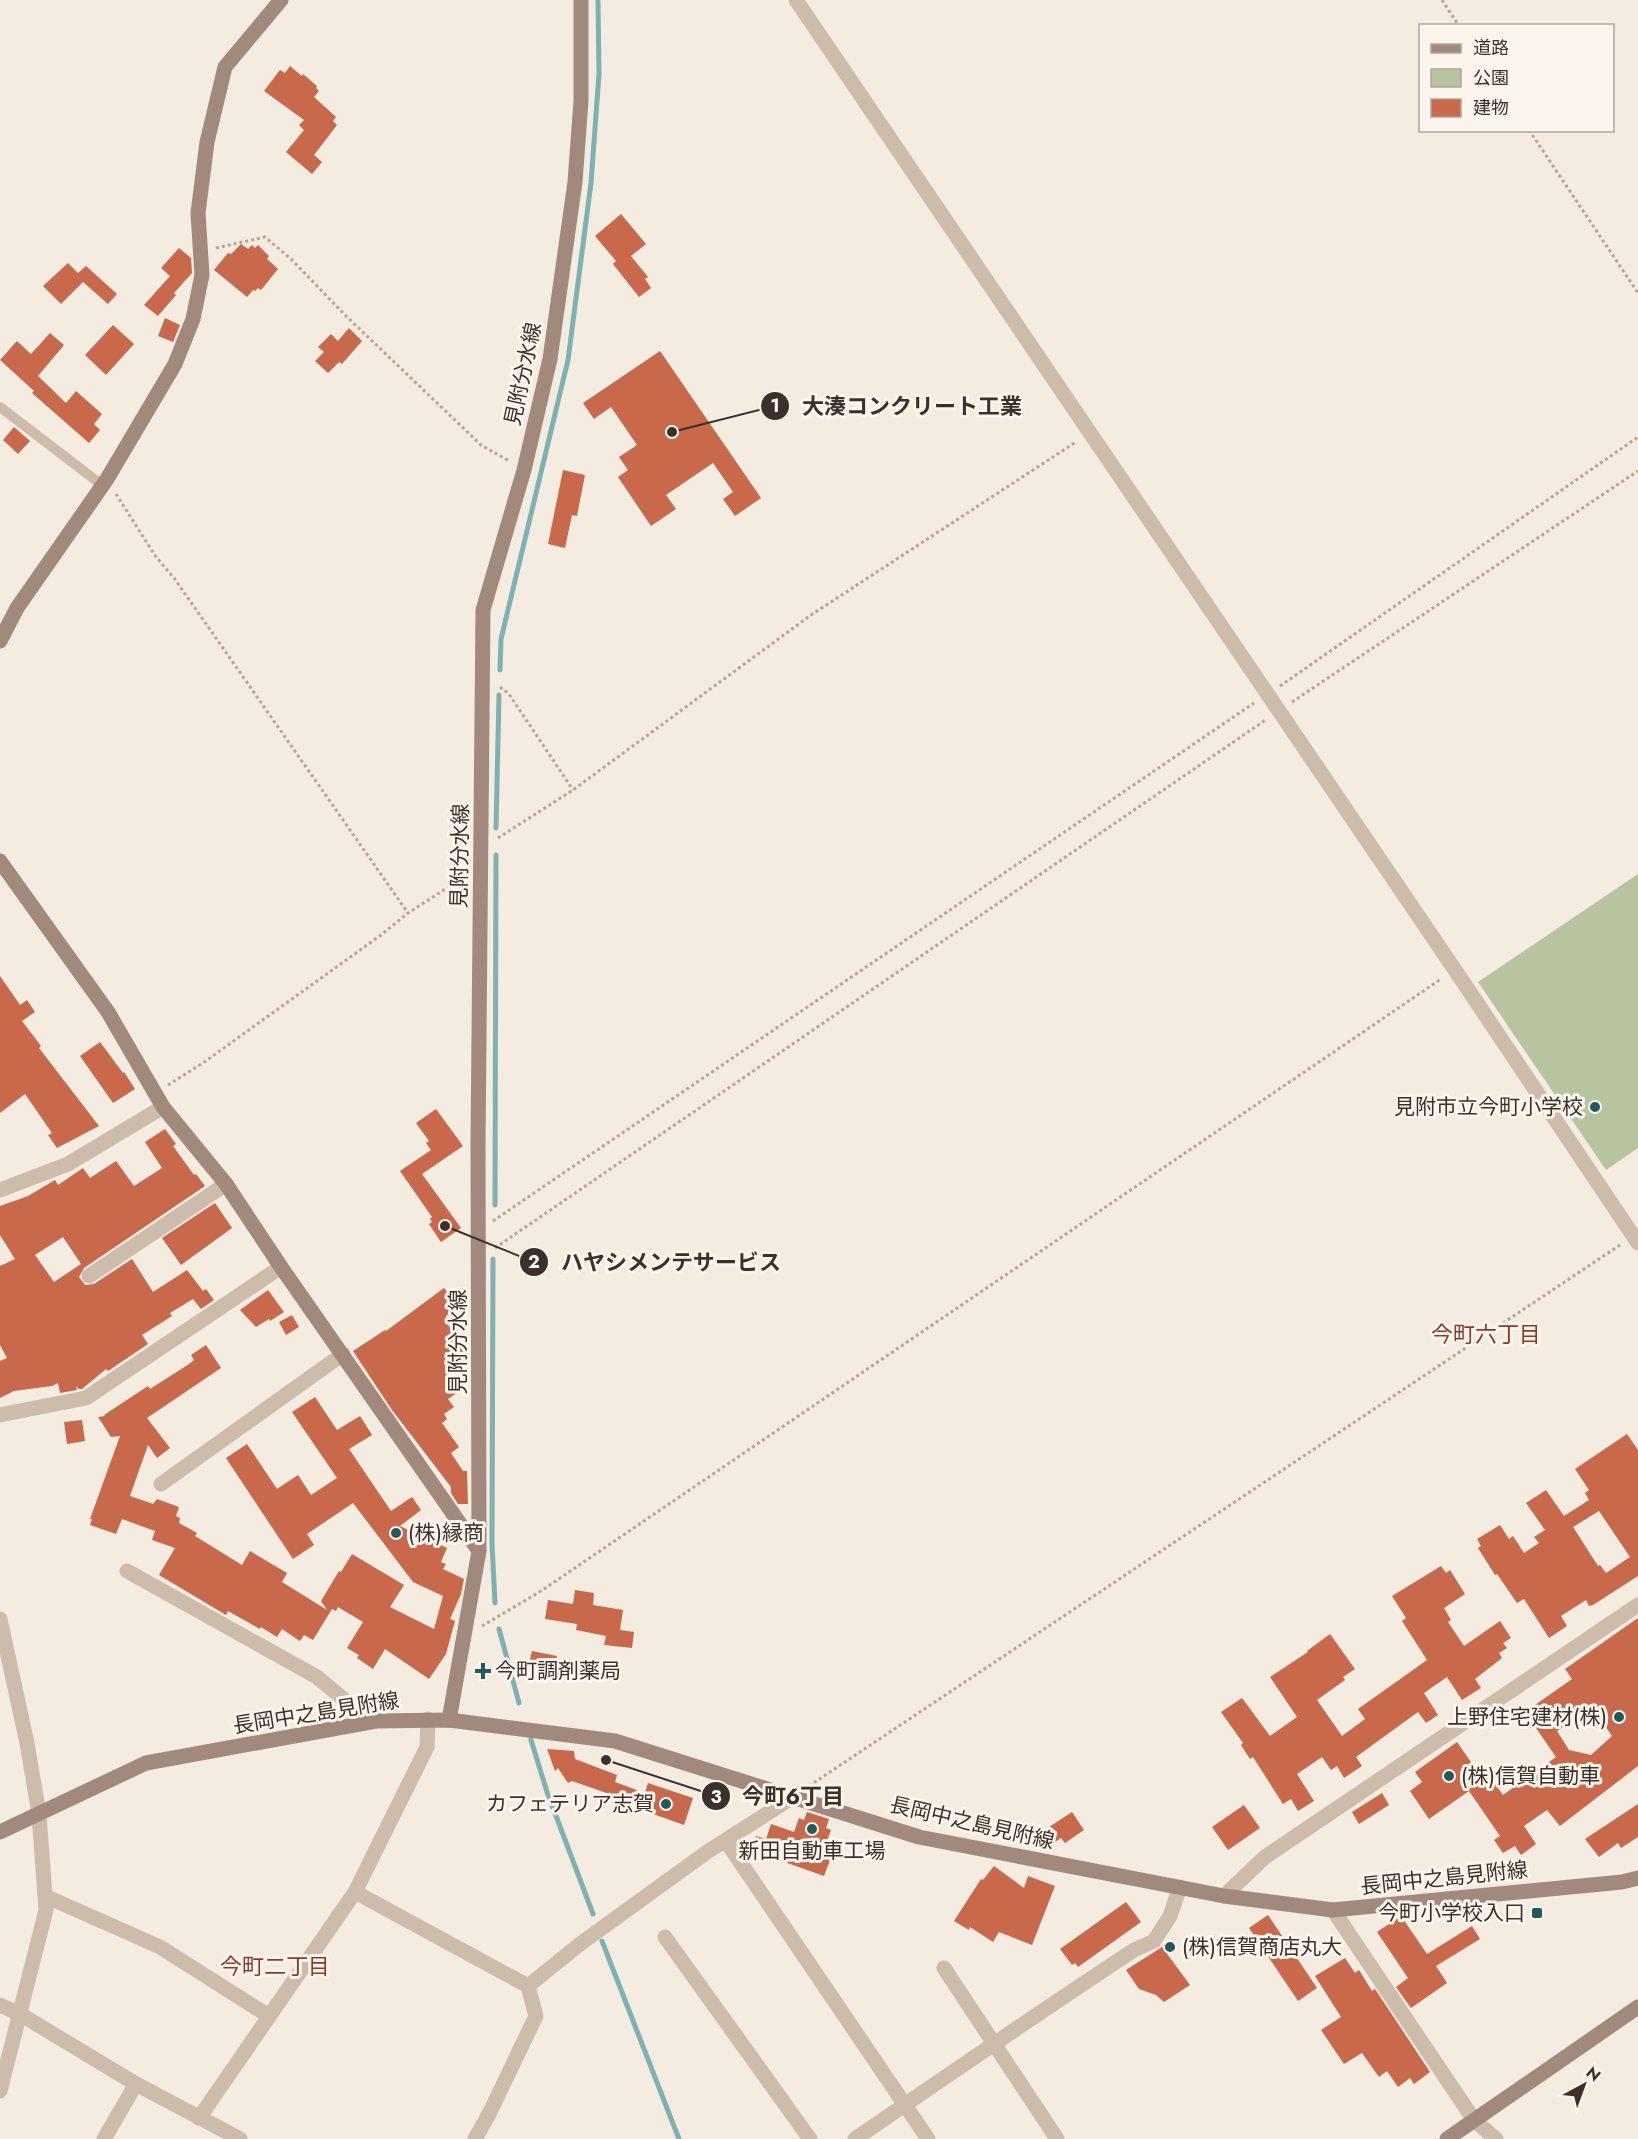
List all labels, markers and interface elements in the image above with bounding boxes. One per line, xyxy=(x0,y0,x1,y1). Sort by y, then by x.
legend xyxy=(1419,24,1614,132)
text: 道路 xyxy=(1473,35,1509,61)
text: 公園 xyxy=(1473,65,1509,91)
text: 建物 xyxy=(1473,95,1509,121)
street label: 見附分水線 xyxy=(497,320,549,428)
callout: 大湊コンクリート工業 xyxy=(760,386,1034,426)
text: 大湊コンクリート工業 xyxy=(802,390,1022,422)
text: 1 xyxy=(770,393,780,419)
street label: 見附分水線 xyxy=(444,803,476,909)
place label: 見附市立今町小学校 xyxy=(1394,1092,1583,1122)
marker: 見附市立今町小学校 xyxy=(1588,1100,1602,1114)
callout: ハヤシメンテサービス xyxy=(519,1242,793,1282)
text: ハヤシメンテサービス xyxy=(561,1246,781,1278)
text: 2 xyxy=(528,1249,540,1275)
street label: 見附分水線 xyxy=(443,1290,473,1395)
district label: 今町六丁目 xyxy=(1431,1318,1541,1350)
place label: (株)縁商 xyxy=(408,1518,484,1548)
marker: (株)縁商 xyxy=(389,1526,403,1540)
place label: 今町調剤薬局 xyxy=(495,1656,621,1686)
marker: 今町調剤薬局 xyxy=(476,1664,490,1678)
street label: 長岡中之島見附線 xyxy=(231,1685,401,1741)
place label: 上野住宅建材(株) xyxy=(1447,1702,1607,1732)
marker: 上野住宅建材(株) xyxy=(1612,1710,1626,1724)
place label: (株)信賀自動車 xyxy=(1461,1761,1600,1791)
marker: (株)信賀自動車 xyxy=(1442,1769,1456,1783)
callout: 今町６丁目 xyxy=(701,1776,856,1816)
text: 今町６丁目 xyxy=(742,1780,844,1812)
text: 3 xyxy=(710,1784,722,1810)
place label: カフェテリア志賀 xyxy=(486,1789,654,1819)
street label: 長岡中之島見附線 xyxy=(887,1789,1057,1857)
marker: カフェテリア志賀 xyxy=(659,1797,673,1811)
marker: 新田自動車工場 xyxy=(805,1822,819,1836)
place label: 新田自動車工場 xyxy=(739,1836,886,1866)
street label: 長岡中之島見附線 xyxy=(1359,1854,1529,1902)
place label: 今町小学校入口 xyxy=(1378,1898,1525,1928)
marker: 今町小学校入口 xyxy=(1530,1906,1544,1920)
place label: (株)信賀商店丸大 xyxy=(1182,1932,1342,1962)
marker: (株)信賀商店丸大 xyxy=(1163,1940,1177,1954)
district label: 今町二丁目 xyxy=(220,1950,330,1982)
north arrow xyxy=(1554,2055,1614,2115)
text: N xyxy=(1581,2061,1606,2087)

